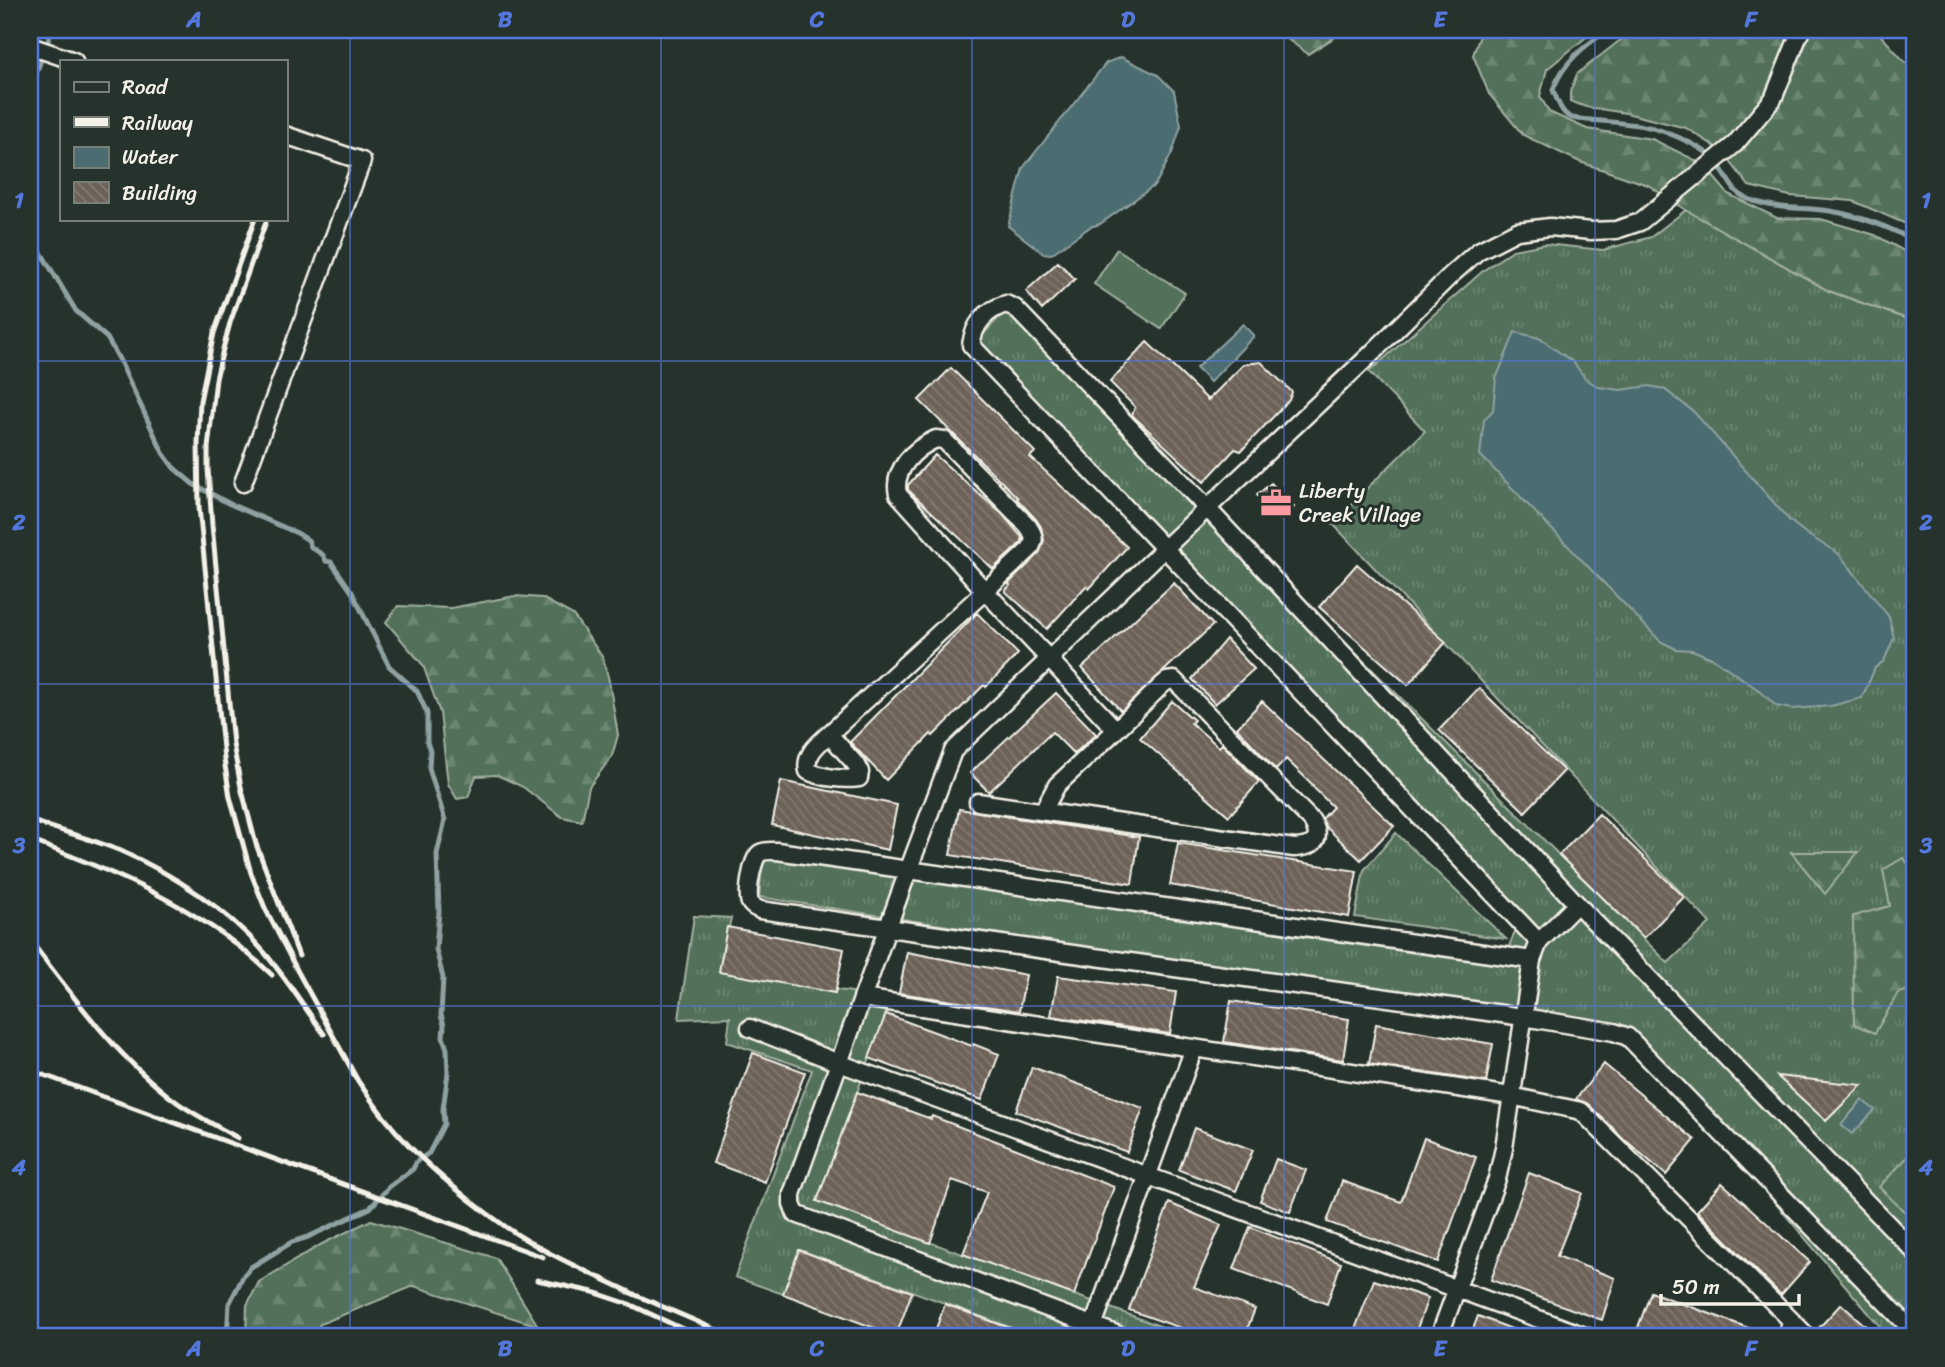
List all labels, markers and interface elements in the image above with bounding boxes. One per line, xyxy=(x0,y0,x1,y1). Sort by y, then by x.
text: A xyxy=(185,0,202,40)
text: B xyxy=(498,0,513,40)
text: C xyxy=(809,0,825,40)
text: D xyxy=(1121,0,1136,40)
text: E xyxy=(1434,0,1449,40)
text: F xyxy=(1744,0,1759,40)
legend xyxy=(60,60,287,220)
text: Road xyxy=(122,68,169,106)
text: Railway xyxy=(122,104,193,142)
text: Water xyxy=(122,138,179,176)
text: Building xyxy=(122,174,198,212)
text: 1 xyxy=(14,180,24,221)
text: 1 xyxy=(1921,180,1931,221)
place label: Liberty Creek Village xyxy=(1299,472,1421,534)
office icon: Liberty Creek Village xyxy=(1259,486,1293,520)
text: 2 xyxy=(11,502,26,543)
text: 2 xyxy=(1918,502,1933,543)
text: 3 xyxy=(12,825,26,866)
text: 3 xyxy=(1919,825,1933,866)
text: 4 xyxy=(11,1147,27,1188)
text: 4 xyxy=(1918,1147,1934,1188)
scale bar xyxy=(1661,1262,1800,1306)
text: 50 m xyxy=(1672,1268,1720,1306)
text: A xyxy=(185,1328,202,1367)
text: B xyxy=(498,1328,513,1367)
text: C xyxy=(809,1328,825,1367)
text: D xyxy=(1121,1328,1136,1367)
text: E xyxy=(1434,1328,1449,1367)
text: F xyxy=(1744,1328,1759,1367)

